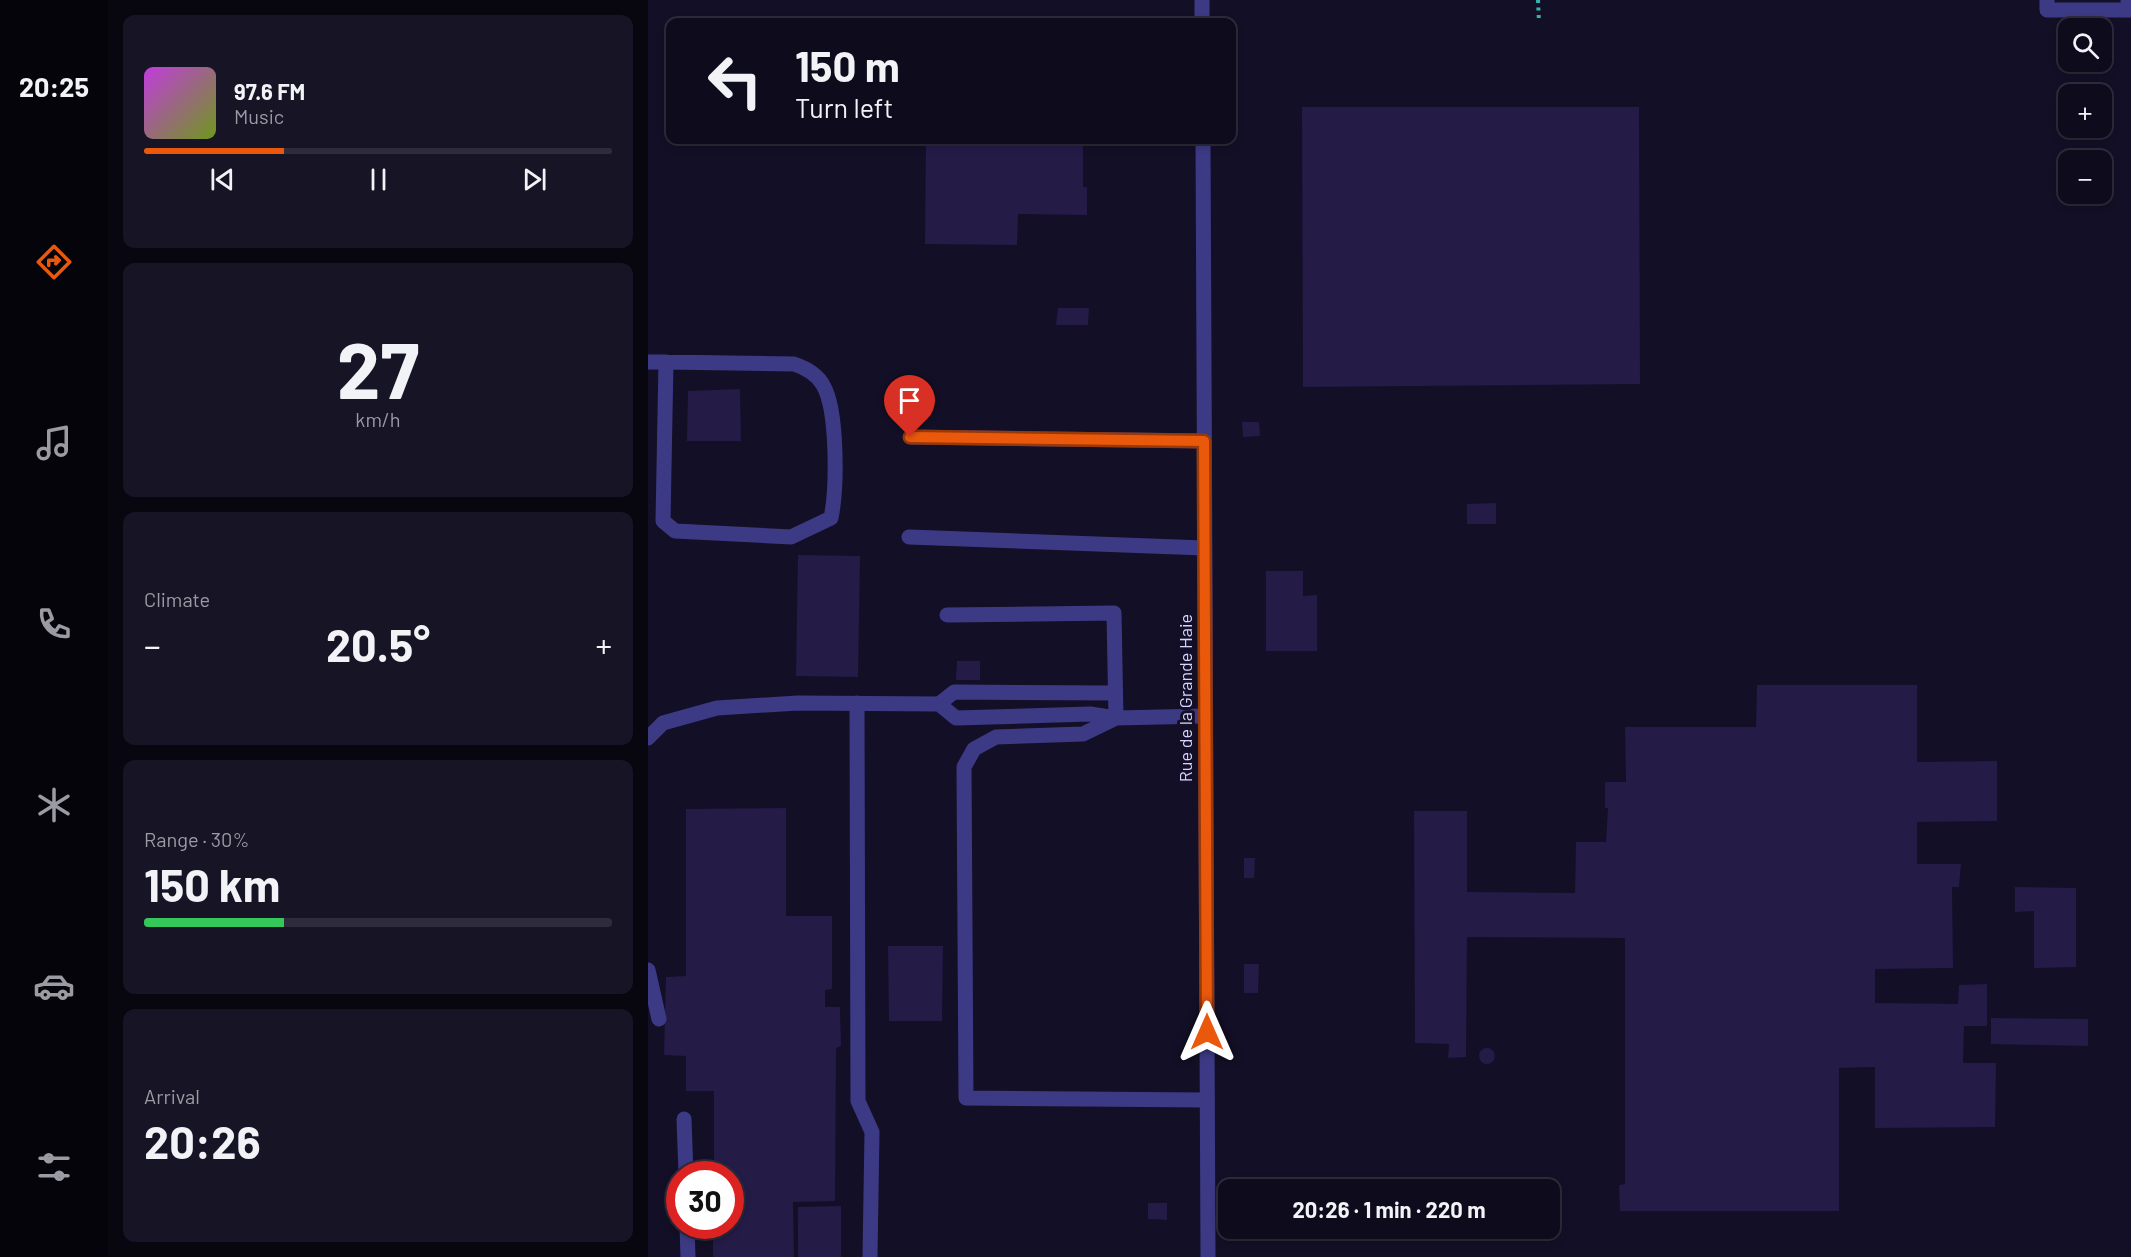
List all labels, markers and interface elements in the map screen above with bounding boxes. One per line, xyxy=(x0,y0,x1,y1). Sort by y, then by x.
map controls xyxy=(2058,18,2112,204)
button: search xyxy=(2058,18,2112,72)
text: 150 m xyxy=(795,40,900,90)
icon: left xyxy=(696,42,774,120)
text: 20:25 xyxy=(19,70,89,102)
text: 97.6 FM xyxy=(234,78,305,104)
button: + xyxy=(2058,84,2112,138)
text: Turn left xyxy=(795,91,893,123)
text: Music xyxy=(234,104,284,128)
button: − xyxy=(2058,150,2112,204)
icon: previous xyxy=(206,163,239,196)
icon: pause xyxy=(362,163,395,196)
icon: next xyxy=(518,163,551,196)
icon: directions xyxy=(33,241,75,283)
text: 27 xyxy=(337,321,419,415)
pin xyxy=(884,375,935,437)
icon: arrive xyxy=(893,384,926,417)
text: km/h xyxy=(355,407,401,431)
icon: music xyxy=(33,422,75,464)
text: Climate xyxy=(144,587,210,611)
icon: phone xyxy=(33,603,75,645)
street label: Rue de la Grande Haie xyxy=(1174,614,1196,782)
text: 20.5° xyxy=(326,617,430,671)
text: − xyxy=(144,625,161,665)
text: + xyxy=(596,625,612,665)
icon: climate xyxy=(33,784,75,826)
text: Range · 30% xyxy=(144,827,249,851)
text: 150 km xyxy=(144,857,280,911)
icon: car xyxy=(33,965,75,1007)
position arrow xyxy=(1175,1000,1239,1064)
text: Arrival xyxy=(144,1084,200,1108)
text: 20:26 xyxy=(144,1114,261,1168)
icon: filters xyxy=(33,1146,75,1188)
speed limit sign: 30 xyxy=(666,1161,744,1239)
text: 20:26 · 1 min · 220 m xyxy=(1292,1196,1486,1222)

